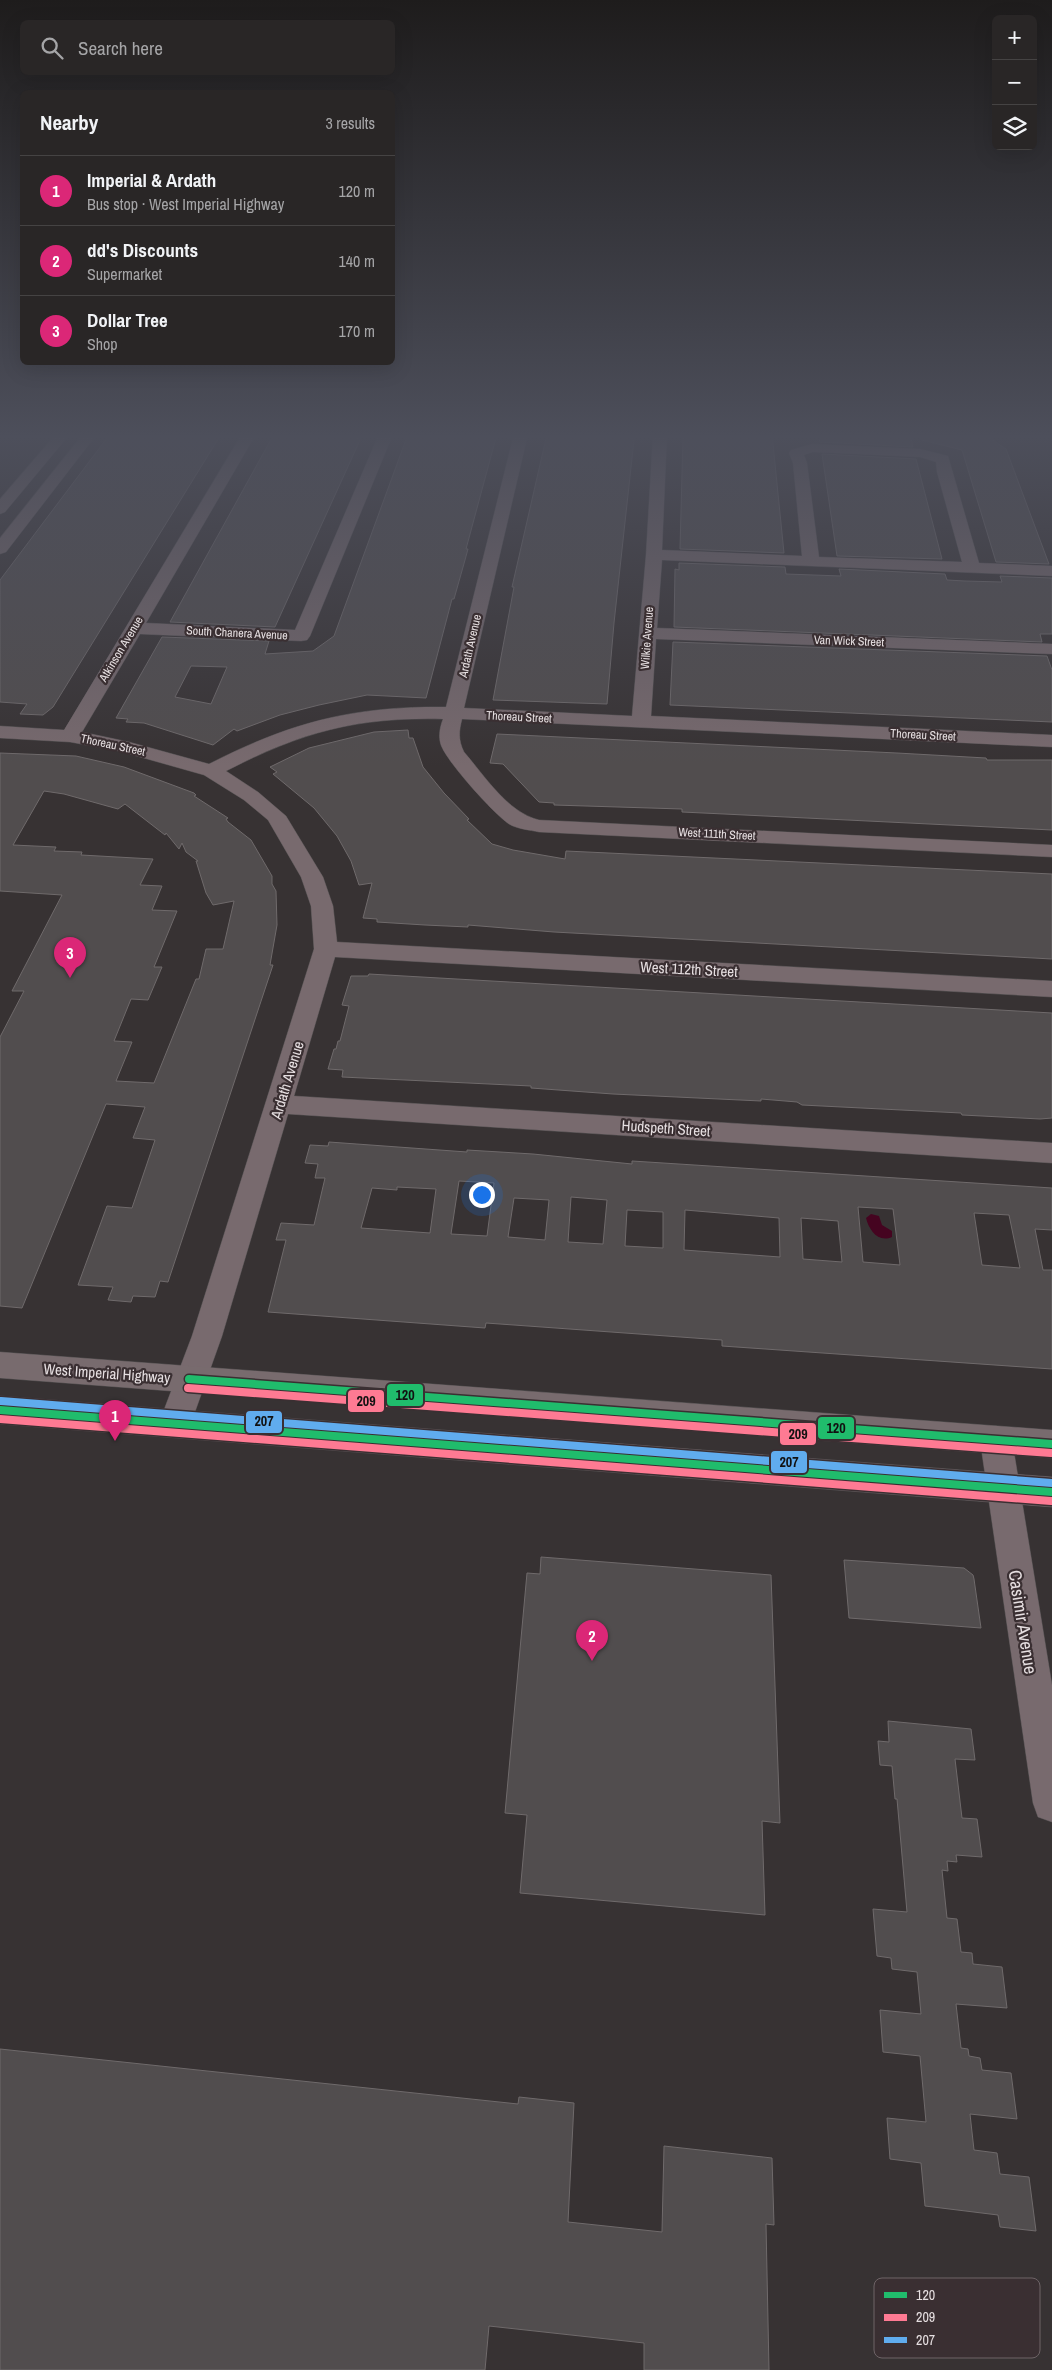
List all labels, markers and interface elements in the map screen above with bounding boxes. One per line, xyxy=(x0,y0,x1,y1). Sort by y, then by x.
map controls xyxy=(992,15,1037,150)
button: + xyxy=(992,15,1037,60)
search box xyxy=(20,20,395,75)
icon: search xyxy=(38,34,66,62)
text: Search here xyxy=(78,35,163,61)
button: − xyxy=(992,60,1037,105)
button: layers xyxy=(992,105,1037,150)
text: Nearby xyxy=(40,108,98,137)
text: 3 results xyxy=(325,112,375,134)
text: Imperial & Ardath xyxy=(87,167,216,193)
text: 1 xyxy=(52,180,60,202)
text: 120 m xyxy=(339,180,375,202)
text: Bus stop · West Imperial Highway xyxy=(87,193,284,215)
text: dd's Discounts xyxy=(87,237,198,263)
text: 2 xyxy=(52,250,60,272)
text: 140 m xyxy=(339,250,375,272)
text: Supermarket xyxy=(87,263,162,285)
text: Dollar Tree xyxy=(87,307,168,333)
text: 3 xyxy=(52,320,60,342)
text: 170 m xyxy=(339,320,375,342)
text: Shop xyxy=(87,333,118,355)
street label: Wilkie Avenue xyxy=(637,606,657,670)
street label: Atkinson Avenue xyxy=(95,613,147,686)
street label: Ardath Avenue xyxy=(455,613,485,680)
street label: South Chanera Avenue xyxy=(186,622,288,644)
street label: Van Wick Street xyxy=(814,632,885,650)
street label: Thoreau Street xyxy=(486,707,552,727)
street label: Thoreau Street xyxy=(890,725,956,745)
street label: Thoreau Street xyxy=(79,730,147,760)
street label: West 111th Street xyxy=(678,824,756,844)
pin: 3 xyxy=(54,937,86,978)
street label: West 112th Street xyxy=(640,956,739,982)
street label: Ardath Avenue xyxy=(265,1038,309,1123)
street label: Hudspeth Street xyxy=(621,1114,712,1142)
your location xyxy=(469,1182,495,1208)
street label: West Imperial Highway xyxy=(43,1358,172,1388)
line badge: 120 xyxy=(386,1383,424,1407)
text: 120 xyxy=(395,1386,415,1404)
line badge: 209 xyxy=(347,1389,385,1413)
text: 209 xyxy=(356,1392,376,1410)
pin: 1 xyxy=(99,1400,131,1441)
line badge: 207 xyxy=(245,1410,283,1434)
text: 207 xyxy=(254,1412,274,1430)
line badge: 120 xyxy=(817,1416,855,1440)
text: 120 xyxy=(826,1419,846,1437)
line badge: 209 xyxy=(779,1422,817,1446)
text: 209 xyxy=(788,1425,808,1443)
line badge: 207 xyxy=(770,1450,808,1474)
text: 207 xyxy=(779,1453,799,1471)
street label: Casimir Avenue xyxy=(1002,1568,1044,1676)
pin: 2 xyxy=(576,1620,608,1661)
legend xyxy=(874,2278,1040,2358)
text: 120 xyxy=(916,2286,935,2304)
text: 209 xyxy=(916,2308,935,2326)
text: 207 xyxy=(916,2331,935,2349)

